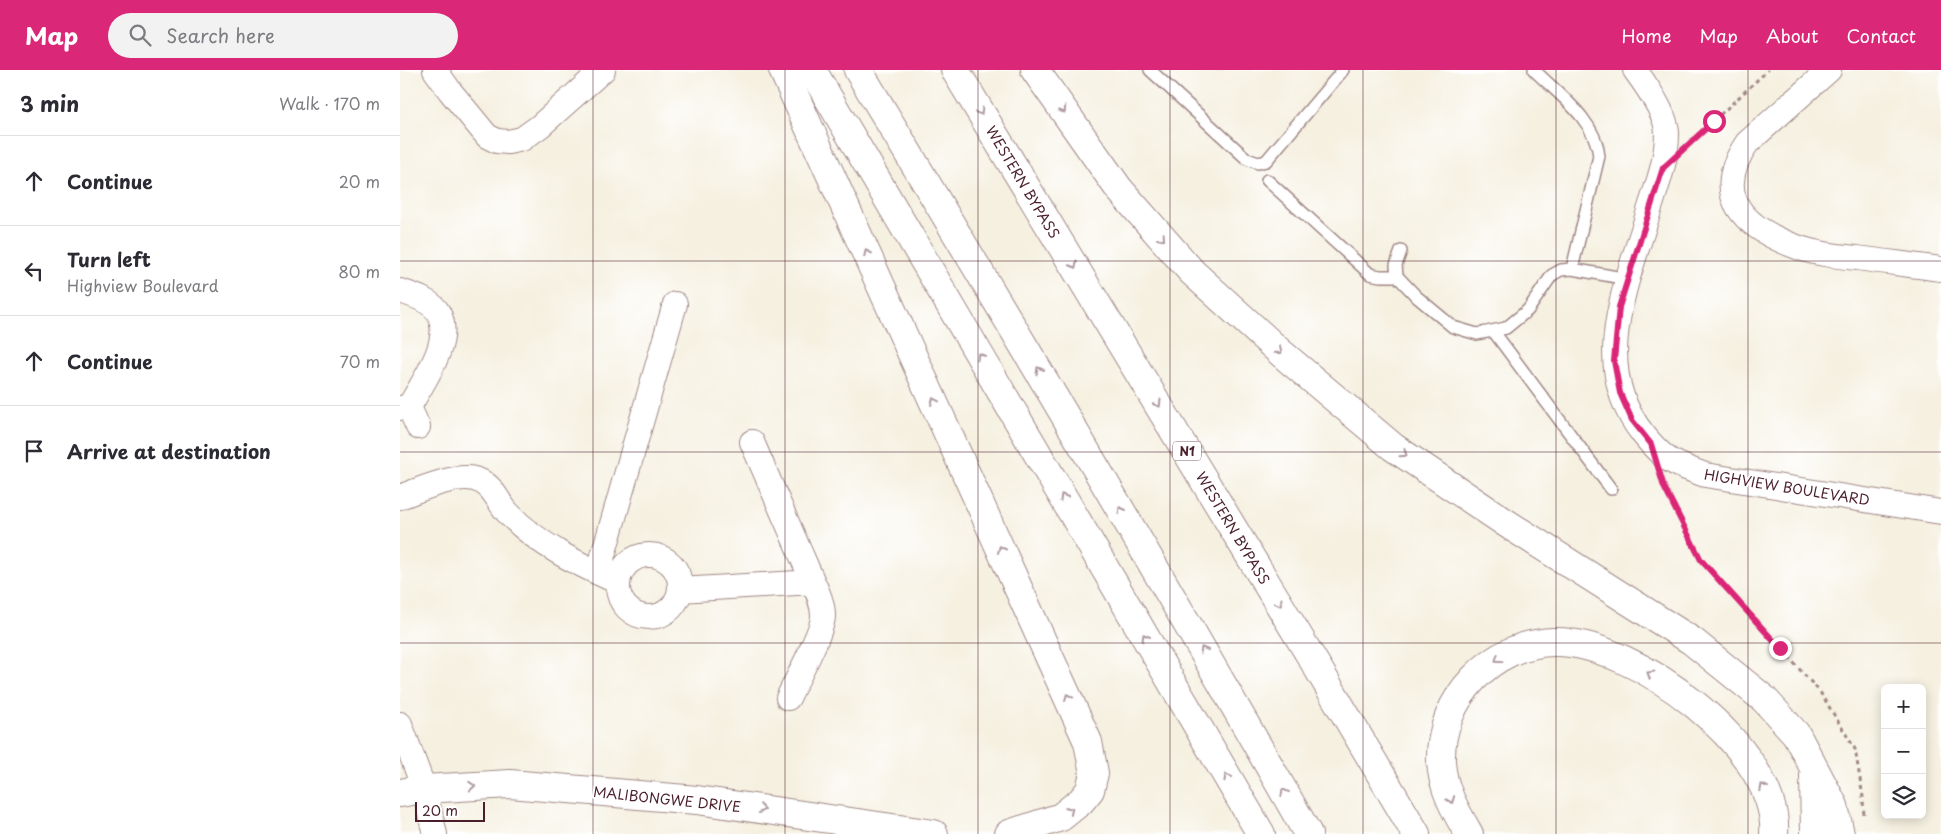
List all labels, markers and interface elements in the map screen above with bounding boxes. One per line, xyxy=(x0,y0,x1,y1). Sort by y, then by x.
search box xyxy=(108,13,458,58)
text: Map xyxy=(25,17,78,53)
icon: search xyxy=(126,21,154,49)
text: Search here xyxy=(166,21,275,49)
text: Home xyxy=(1621,22,1671,49)
text: Map xyxy=(1699,22,1738,49)
text: About xyxy=(1766,22,1818,49)
text: Contact xyxy=(1846,22,1916,49)
text: 3 min xyxy=(20,87,79,119)
text: Walk · 170 m xyxy=(279,91,380,115)
one-way arrow xyxy=(1057,104,1066,114)
one-way arrow xyxy=(974,106,984,115)
route start xyxy=(1703,110,1726,133)
street label: WESTERN BYPASS xyxy=(981,122,1065,242)
icon: ahead xyxy=(20,167,48,195)
text: Continue xyxy=(67,167,153,195)
text: 20 m xyxy=(339,169,380,193)
one-way arrow xyxy=(1157,232,1165,241)
text: Turn left xyxy=(67,245,151,273)
one-way arrow xyxy=(862,249,873,258)
icon: left xyxy=(20,257,48,285)
text: 80 m xyxy=(338,259,380,283)
one-way arrow xyxy=(1068,260,1077,269)
text: Highview Boulevard xyxy=(67,273,218,297)
one-way arrow xyxy=(1274,345,1283,354)
icon: ahead xyxy=(20,347,48,375)
text: Continue xyxy=(67,347,153,375)
text: 70 m xyxy=(340,349,380,373)
one-way arrow xyxy=(977,353,987,362)
one-way arrow xyxy=(1035,366,1045,375)
one-way arrow xyxy=(930,397,941,406)
one-way arrow xyxy=(1152,399,1162,408)
icon: arrive xyxy=(20,437,48,465)
text: Arrive at destination xyxy=(67,437,271,465)
road number: N1 xyxy=(1173,442,1201,461)
one-way arrow xyxy=(1399,448,1408,457)
street label: HIGHVIEW BOULEVARD xyxy=(1703,464,1871,510)
street label: WESTERN BYPASS xyxy=(1191,468,1275,588)
one-way arrow xyxy=(1059,493,1069,502)
one-way arrow xyxy=(1117,507,1127,516)
one-way arrow xyxy=(997,545,1008,554)
one-way arrow xyxy=(1272,597,1282,606)
one-way arrow xyxy=(1141,633,1151,642)
route end xyxy=(1769,637,1792,660)
one-way arrow xyxy=(1199,647,1209,656)
one-way arrow xyxy=(1494,653,1503,662)
one-way arrow xyxy=(1647,671,1656,681)
map controls xyxy=(1881,684,1926,819)
button: + xyxy=(1881,684,1926,729)
one-way arrow xyxy=(1064,694,1074,703)
button: − xyxy=(1881,729,1926,774)
one-way arrow xyxy=(1224,773,1234,782)
button: layers xyxy=(1881,774,1926,819)
one-way arrow xyxy=(469,781,477,792)
street label: MALIBONGWE DRIVE xyxy=(592,781,742,817)
one-way arrow xyxy=(1759,783,1769,792)
one-way arrow xyxy=(1280,788,1290,797)
one-way arrow xyxy=(1445,795,1455,804)
scale bar xyxy=(415,799,485,822)
text: 20 m xyxy=(422,800,458,821)
one-way arrow xyxy=(759,803,767,814)
one-way arrow xyxy=(1064,807,1073,816)

